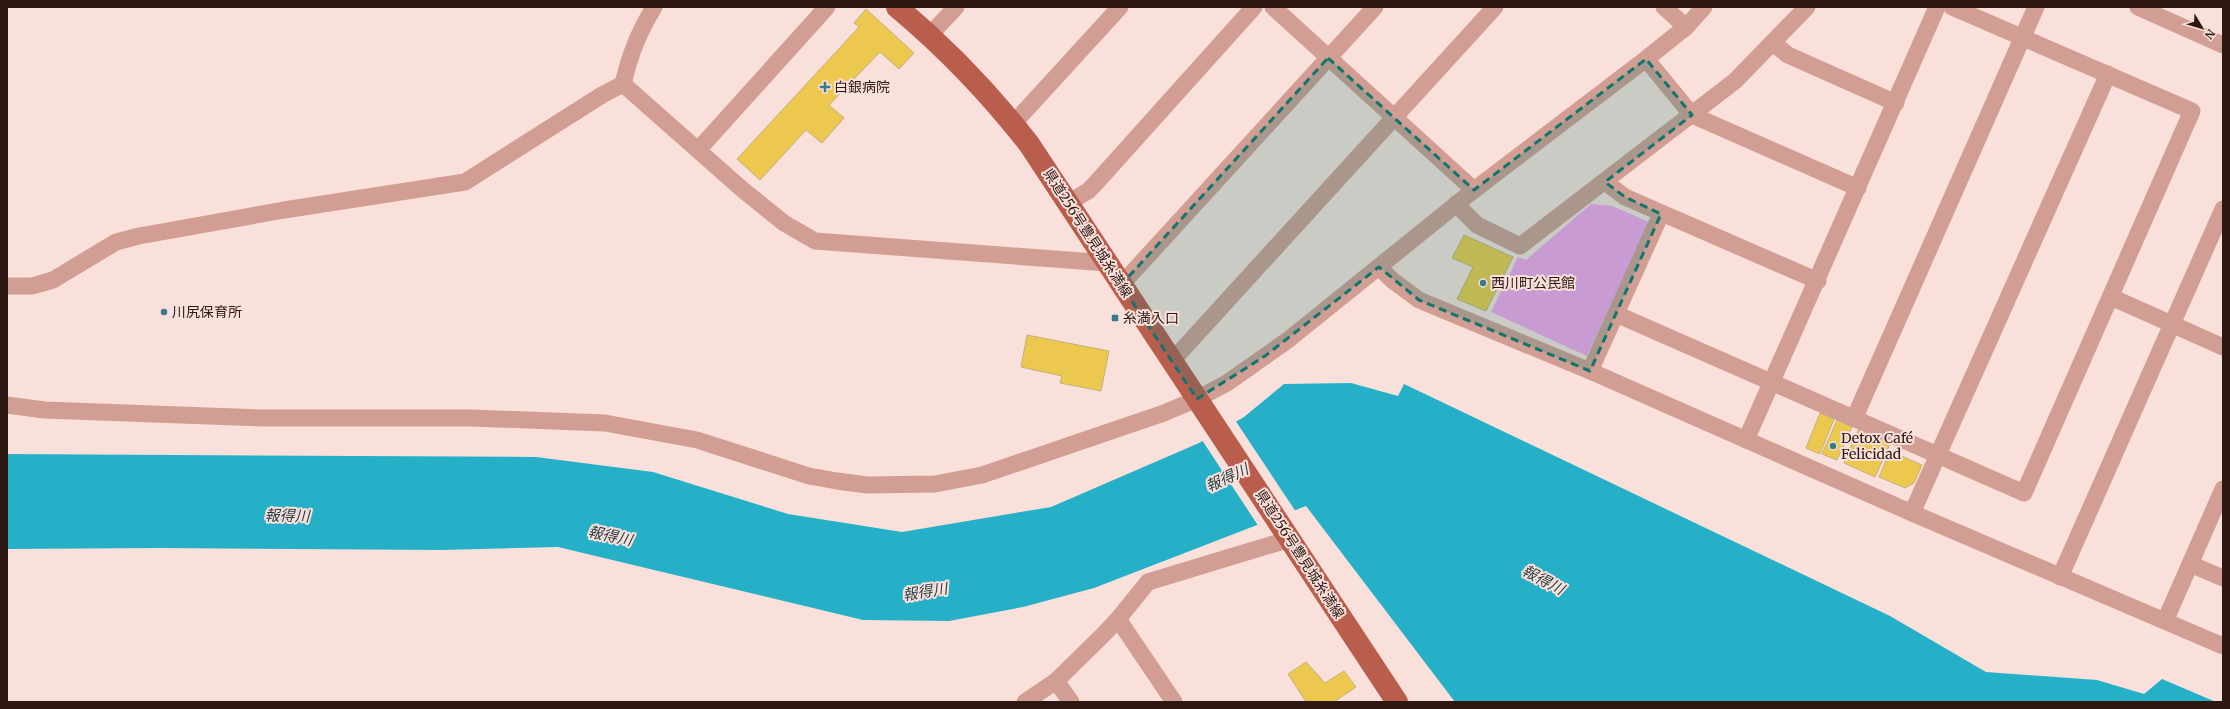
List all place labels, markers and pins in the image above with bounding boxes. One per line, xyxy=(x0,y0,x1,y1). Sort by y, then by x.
place label: 白銀病院 xyxy=(834,78,890,96)
marker: 白銀病院 xyxy=(819,81,831,93)
place label: 西川町公民館 xyxy=(1491,274,1575,292)
marker: 西川町公民館 xyxy=(1478,278,1488,288)
place label: 川尻保育所 xyxy=(172,303,242,321)
marker: 川尻保育所 xyxy=(159,307,169,317)
place label: 糸満入口 xyxy=(1123,309,1179,327)
marker: 糸満入口 xyxy=(1110,313,1120,323)
place label: Detox Café Felicidad xyxy=(1841,429,1913,463)
marker: Detox Café Felicidad xyxy=(1828,441,1838,451)

